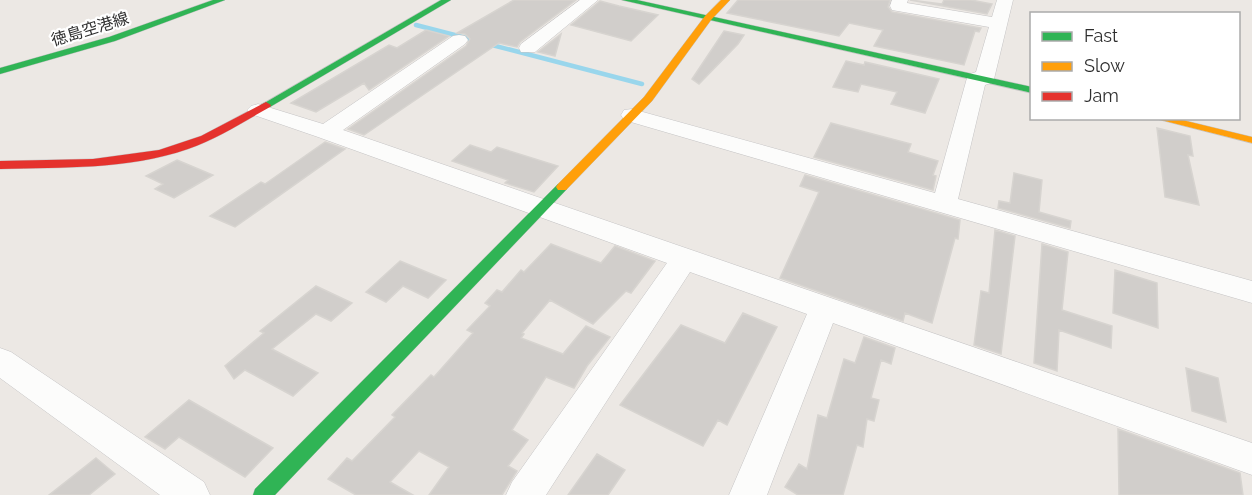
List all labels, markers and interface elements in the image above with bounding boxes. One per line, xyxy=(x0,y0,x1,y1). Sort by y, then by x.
street label: 徳島空港線 xyxy=(49,8,131,50)
legend xyxy=(1030,12,1240,120)
text: Fast xyxy=(1084,25,1118,46)
text: Slow xyxy=(1084,55,1125,76)
text: Jam xyxy=(1084,85,1119,106)

